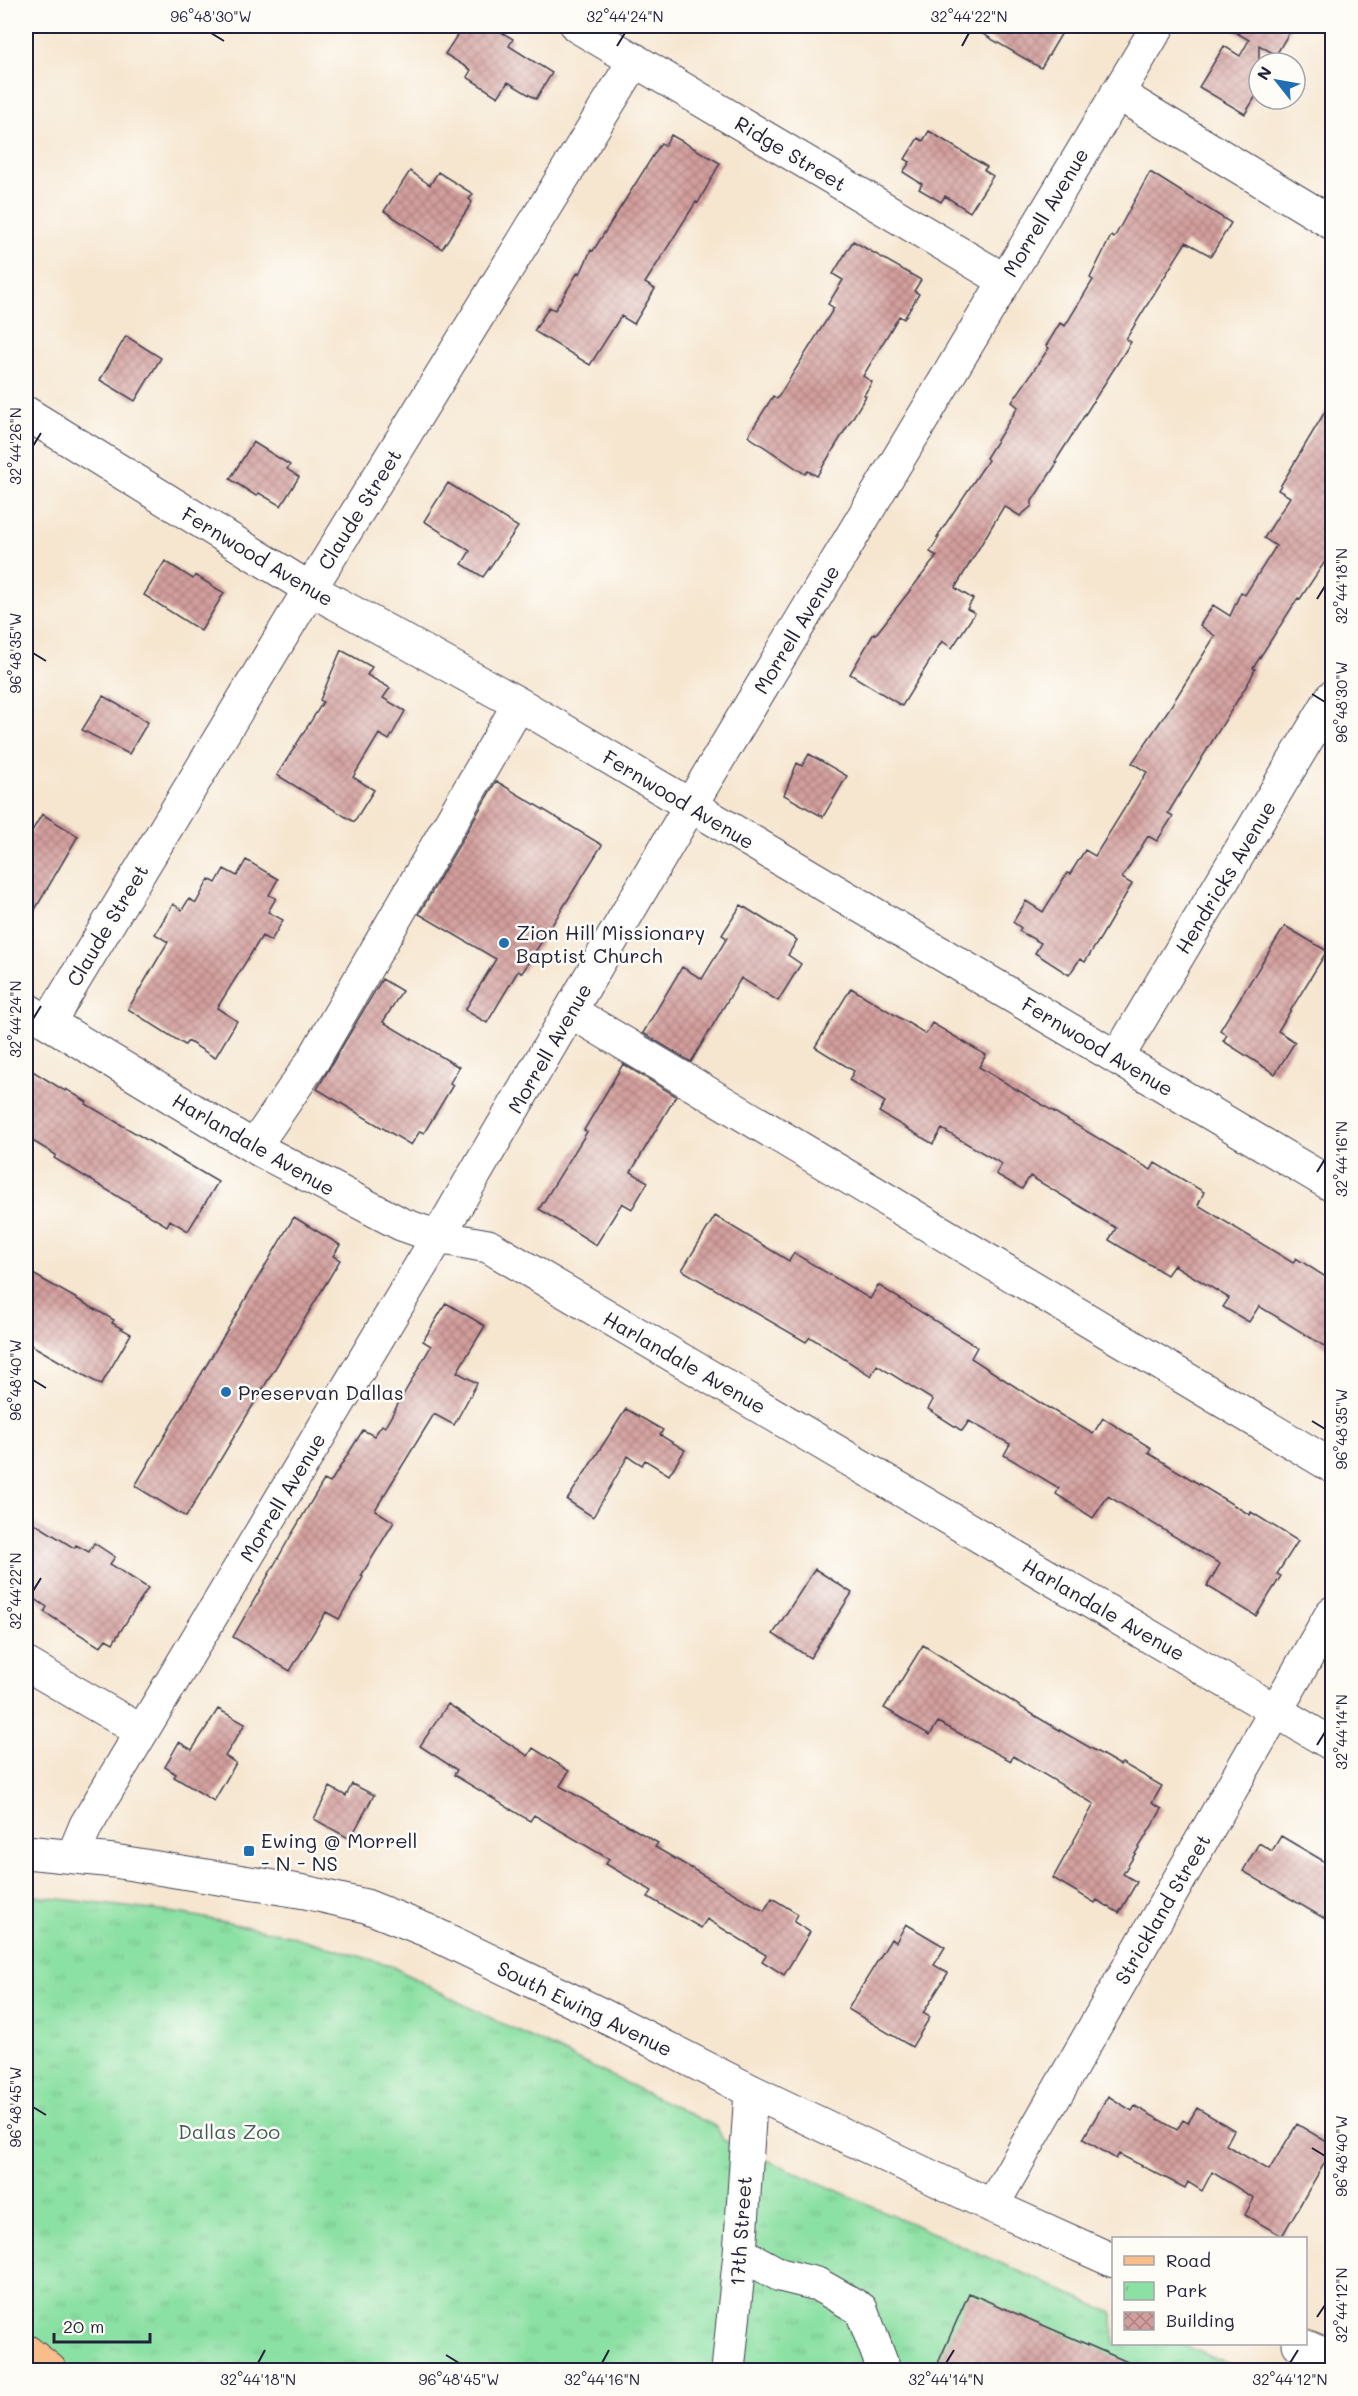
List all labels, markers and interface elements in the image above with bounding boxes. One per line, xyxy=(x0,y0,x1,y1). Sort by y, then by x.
text: 96°48'30"W xyxy=(170,6,252,26)
text: 32°44'24"N xyxy=(586,6,664,26)
text: 32°44'22"N xyxy=(931,6,1007,26)
north arrow xyxy=(1247,51,1307,111)
text: N xyxy=(1252,62,1276,84)
street label: Ridge Street xyxy=(730,109,852,197)
street label: Morrell Avenue xyxy=(996,143,1094,281)
text: 32°44'26"N xyxy=(5,407,25,485)
street label: Claude Street xyxy=(311,444,407,574)
street label: Fernwood Avenue xyxy=(178,501,338,611)
text: 32°44'18"N xyxy=(1331,548,1351,624)
street label: Morrell Avenue xyxy=(747,560,845,698)
text: 96°48'35"W xyxy=(5,613,25,693)
text: 96°48'30"W xyxy=(1331,661,1351,743)
street label: Fernwood Avenue xyxy=(599,744,759,854)
street label: Hendricks Avenue xyxy=(1169,796,1281,958)
street label: Claude Street xyxy=(60,859,154,991)
place label: Zion Hill Missionary Baptist Church xyxy=(516,919,705,968)
marker: Zion Hill Missionary Baptist Church xyxy=(497,936,511,950)
street label: Morrell Avenue xyxy=(501,978,597,1118)
text: 32°44'24"N xyxy=(5,980,25,1058)
street label: Fernwood Avenue xyxy=(1018,991,1178,1101)
street label: Harlandale Avenue xyxy=(168,1087,340,1201)
text: 32°44'16"N xyxy=(1331,1121,1351,1197)
street label: Harlandale Avenue xyxy=(599,1305,771,1419)
text: 96°48'40"W xyxy=(5,1339,25,1421)
place label: Preservan Dallas xyxy=(238,1379,404,1405)
marker: Preservan Dallas xyxy=(219,1385,233,1399)
text: 96°48'35"W xyxy=(1331,1389,1351,1469)
street label: Morrell Avenue xyxy=(233,1428,331,1566)
street label: Harlandale Avenue xyxy=(1018,1552,1190,1666)
text: 32°44'22"N xyxy=(5,1553,25,1629)
text: 32°44'14"N xyxy=(1331,1694,1351,1770)
place label: Ewing @ Morrell - N - NS xyxy=(261,1827,418,1876)
street label: Strickland Street xyxy=(1108,1829,1216,1989)
marker: Ewing @ Morrell - N - NS xyxy=(242,1844,256,1858)
street label: South Ewing Avenue xyxy=(493,1954,677,2062)
text: 96°48'45"W xyxy=(5,2067,25,2147)
text: 96°48'40"W xyxy=(1331,2115,1351,2197)
park label: Dallas Zoo xyxy=(178,2118,280,2144)
street label: 17th Street xyxy=(723,2175,757,2287)
legend xyxy=(1112,2237,1307,2345)
text: Road xyxy=(1166,2248,1211,2272)
text: 32°44'12"N xyxy=(1331,2267,1351,2343)
text: Park xyxy=(1166,2278,1207,2302)
scale bar xyxy=(54,2306,150,2344)
text: Building xyxy=(1166,2308,1234,2332)
text: 20 m xyxy=(63,2314,104,2338)
text: 32°44'18"N xyxy=(220,2369,296,2389)
text: 96°48'45"W xyxy=(419,2369,499,2389)
text: 32°44'16"N xyxy=(564,2369,640,2389)
text: 32°44'14"N xyxy=(908,2369,984,2389)
text: 32°44'12"N xyxy=(1252,2369,1328,2389)

